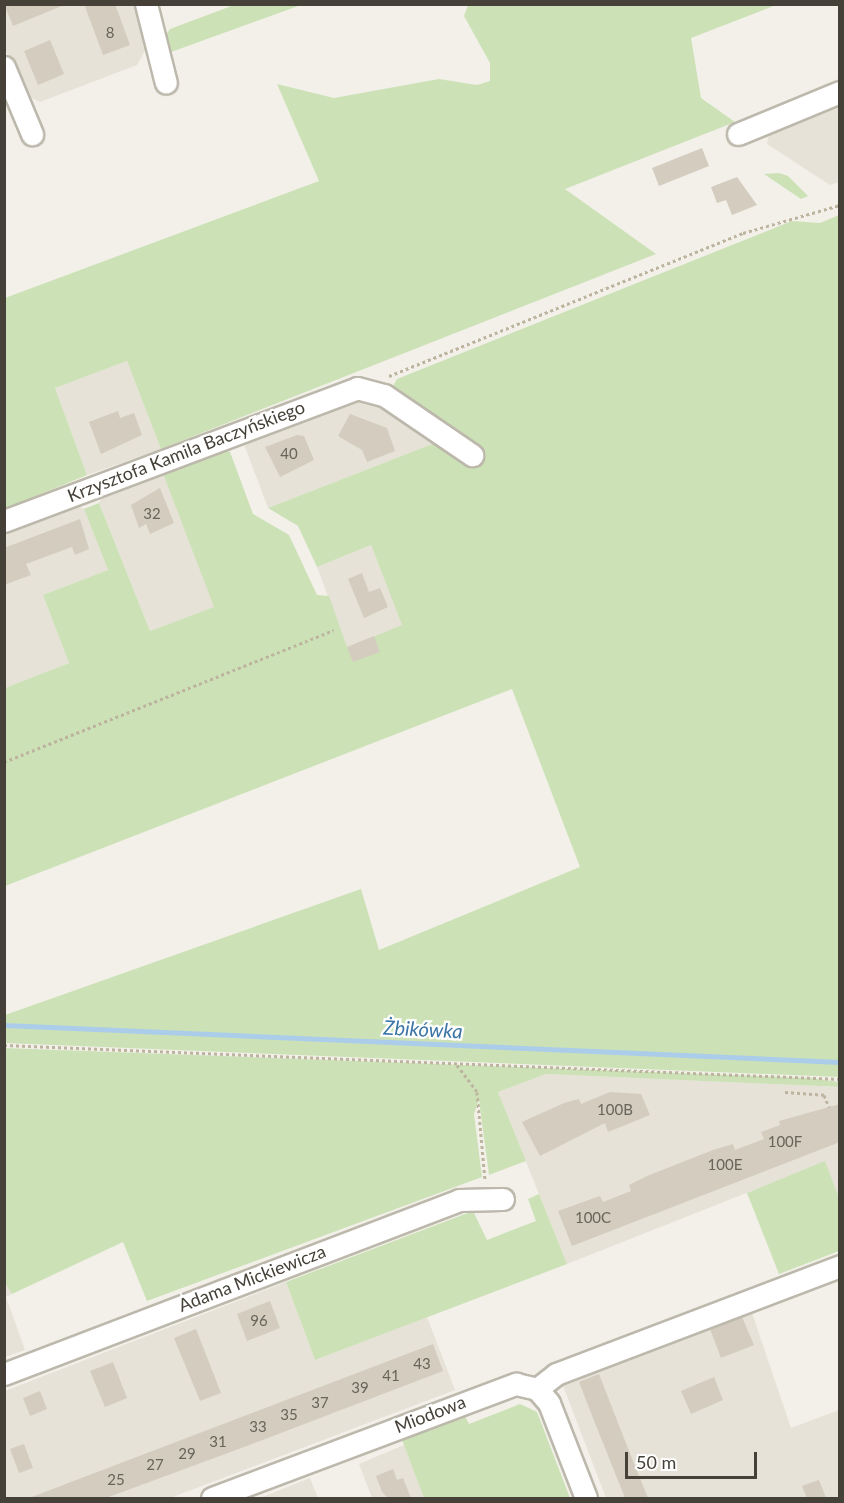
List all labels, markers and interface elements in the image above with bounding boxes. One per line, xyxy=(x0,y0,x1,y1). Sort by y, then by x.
house number: 8 xyxy=(106,24,114,42)
street label: Krzysztofa Kamila Baczyńskiego xyxy=(64,396,308,506)
house number: 40 xyxy=(280,445,298,463)
house number: 32 xyxy=(143,505,161,523)
water label: Żbikówka xyxy=(383,1015,463,1043)
house number: 100B xyxy=(597,1101,633,1119)
house number: 100F xyxy=(768,1133,802,1151)
house number: 100E xyxy=(708,1156,742,1174)
house number: 100C xyxy=(575,1209,611,1227)
street label: Adama Mickiewicza xyxy=(175,1240,329,1316)
house number: 96 xyxy=(250,1312,268,1330)
house number: 43 xyxy=(413,1355,431,1373)
house number: 41 xyxy=(382,1367,400,1385)
house number: 39 xyxy=(351,1379,369,1397)
street label: Miodowa xyxy=(391,1391,469,1437)
house number: 37 xyxy=(311,1394,329,1412)
house number: 35 xyxy=(280,1406,298,1424)
house number: 33 xyxy=(249,1418,267,1436)
house number: 31 xyxy=(209,1433,227,1451)
scale bar xyxy=(628,1440,760,1478)
house number: 29 xyxy=(178,1445,196,1463)
text: 50 m xyxy=(636,1451,676,1473)
house number: 27 xyxy=(146,1456,164,1474)
house number: 25 xyxy=(107,1471,125,1489)

